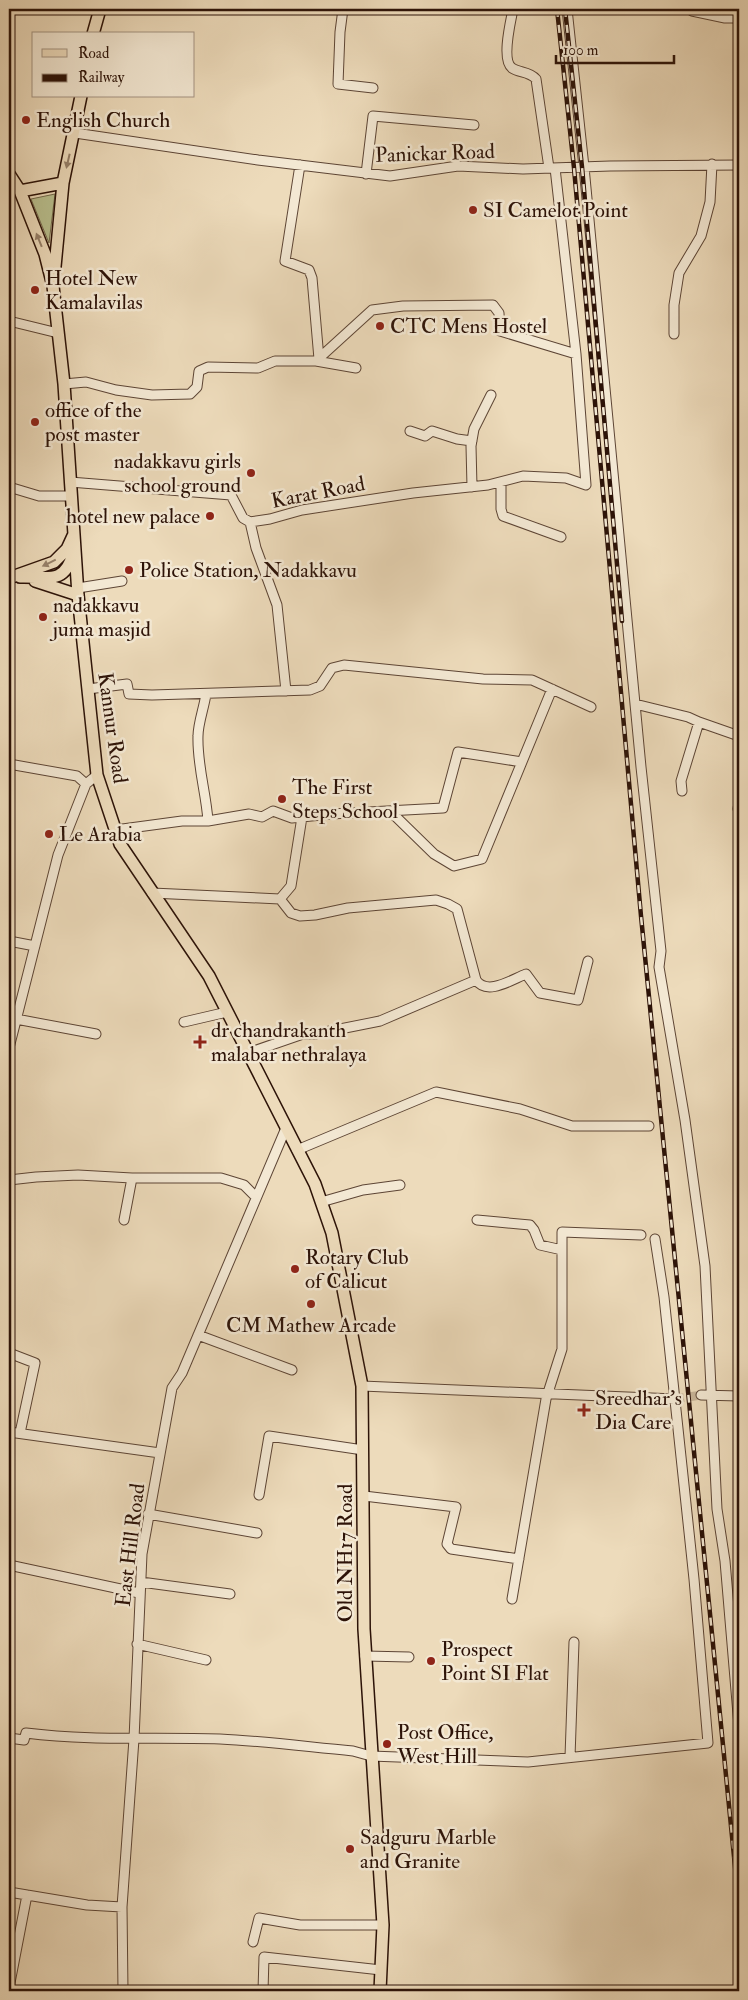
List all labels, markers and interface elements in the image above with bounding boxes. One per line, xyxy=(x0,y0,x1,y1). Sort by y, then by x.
legend xyxy=(32,32,195,98)
scale bar xyxy=(556,32,673,64)
text: 100 m xyxy=(563,41,599,60)
text: Road xyxy=(78,44,110,63)
text: Railway xyxy=(78,68,125,87)
place label: English Church xyxy=(36,107,170,134)
marker: English Church xyxy=(20,114,32,126)
street label: Panickar Road xyxy=(375,138,496,169)
one-way arrow xyxy=(64,154,72,169)
place label: SI Camelot Point xyxy=(483,197,628,224)
marker: SI Camelot Point xyxy=(467,204,479,216)
one-way arrow xyxy=(35,233,43,247)
place label: Hotel New Kamalavilas xyxy=(45,265,143,316)
marker: Hotel New Kamalavilas xyxy=(29,284,41,296)
place label: CTC Mens Hostel xyxy=(390,313,548,340)
marker: CTC Mens Hostel xyxy=(374,320,386,332)
place label: office of the post master xyxy=(44,397,142,448)
marker: office of the post master xyxy=(29,416,41,428)
place label: nadakkavu girls school ground xyxy=(114,448,242,499)
marker: nadakkavu girls school ground xyxy=(245,467,257,479)
street label: Karat Road xyxy=(269,470,368,515)
place label: hotel new palace xyxy=(66,503,200,530)
marker: hotel new palace xyxy=(204,510,216,522)
place label: Police Station, Nadakkavu xyxy=(139,557,357,584)
one-way arrow xyxy=(42,559,56,567)
marker: Police Station, Nadakkavu xyxy=(123,564,135,576)
place label: nadakkavu juma masjid xyxy=(49,592,152,643)
marker: nadakkavu juma masjid xyxy=(37,611,49,623)
street label: Kannur Road xyxy=(91,671,134,786)
place label: The First Steps School xyxy=(292,774,399,825)
marker: The First Steps School xyxy=(276,793,288,805)
place label: Le Arabia xyxy=(59,821,142,848)
marker: Le Arabia xyxy=(43,828,55,840)
place label: dr chandrakanth malabar nethralaya xyxy=(211,1017,367,1068)
marker: dr chandrakanth malabar nethralaya xyxy=(193,1035,207,1049)
place label: Rotary Club of Calicut xyxy=(305,1244,409,1295)
marker: Rotary Club of Calicut xyxy=(289,1263,301,1275)
marker: CM Mathew Arcade xyxy=(305,1298,317,1310)
place label: CM Mathew Arcade xyxy=(226,1312,396,1339)
place label: Sreedhar's Dia Care xyxy=(595,1385,682,1436)
marker: Sreedhar's Dia Care xyxy=(577,1403,591,1417)
street label: East Hill Road xyxy=(110,1481,152,1608)
street label: Old NH17 Road xyxy=(332,1483,359,1622)
place label: Prospect Point SI Flat xyxy=(441,1636,549,1687)
marker: Prospect Point SI Flat xyxy=(425,1655,437,1667)
place label: Post Office, West Hill xyxy=(396,1719,493,1770)
marker: Post Office, West Hill xyxy=(381,1738,393,1750)
place label: Sadguru Marble and Granite xyxy=(360,1824,496,1875)
marker: Sadguru Marble and Granite xyxy=(344,1843,356,1855)

